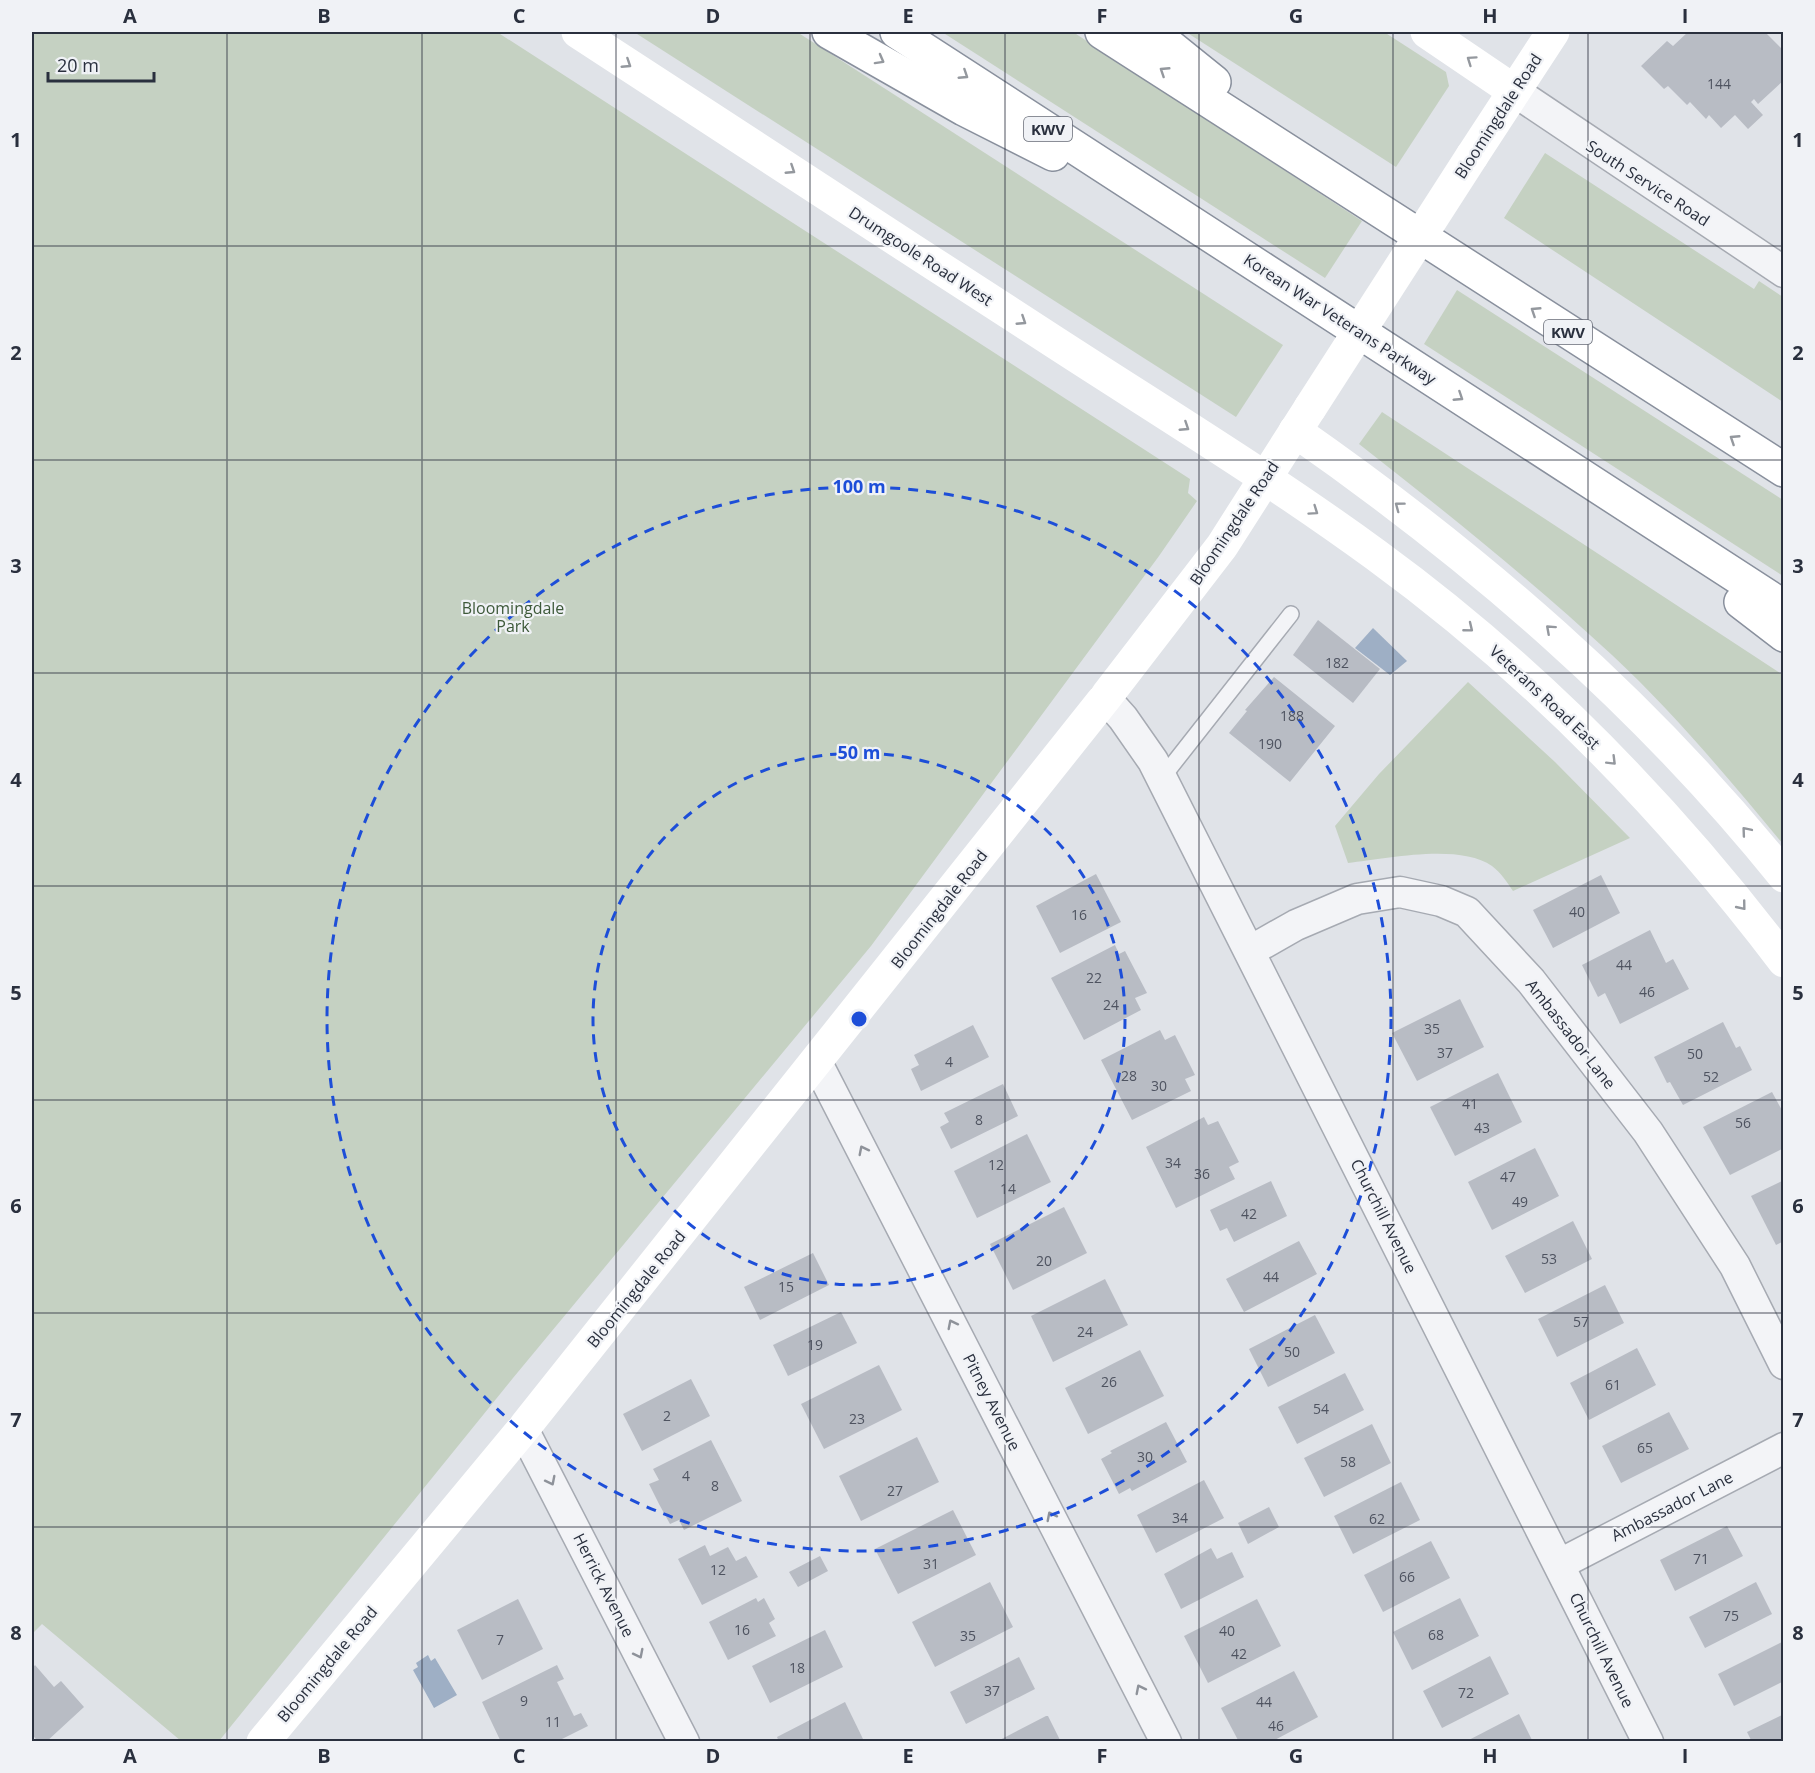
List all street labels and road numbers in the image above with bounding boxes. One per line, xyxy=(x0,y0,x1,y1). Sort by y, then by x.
street label: Bloomingdale Road xyxy=(1449,49,1547,183)
road number: KWV xyxy=(1024,117,1072,141)
street label: South Service Road xyxy=(1582,135,1714,231)
street label: Drumgoole Road West xyxy=(845,201,997,311)
street label: Korean War Veterans Parkway xyxy=(1240,248,1441,390)
road number: KWV xyxy=(1544,320,1592,344)
street label: Bloomingdale Road xyxy=(1184,457,1284,589)
street label: Veterans Road East xyxy=(1485,640,1605,754)
street label: Bloomingdale Road xyxy=(886,845,992,973)
street label: Ambassador Lane xyxy=(1521,974,1621,1094)
street label: Churchill Avenue xyxy=(1346,1155,1422,1277)
street label: Bloomingdale Road xyxy=(582,1226,690,1352)
street label: Pitney Avenue xyxy=(958,1350,1026,1454)
street label: Ambassador Lane xyxy=(1607,1466,1737,1546)
street label: Herrick Avenue xyxy=(568,1529,640,1641)
street label: Churchill Avenue xyxy=(1565,1589,1639,1711)
street label: Bloomingdale Road xyxy=(272,1601,382,1727)

